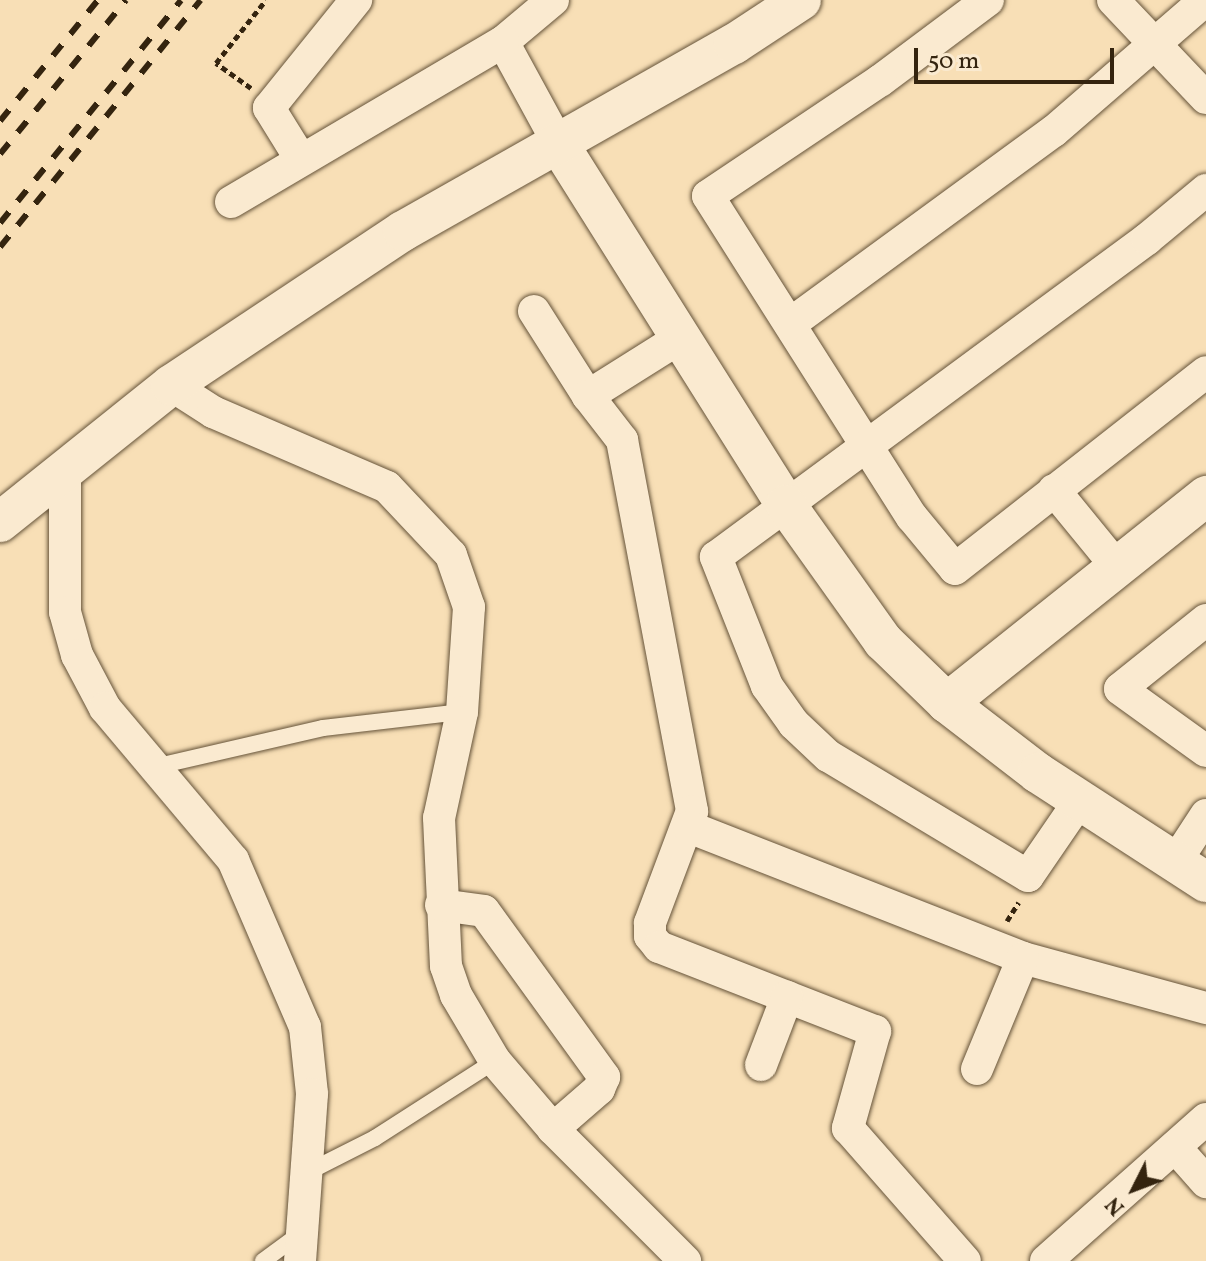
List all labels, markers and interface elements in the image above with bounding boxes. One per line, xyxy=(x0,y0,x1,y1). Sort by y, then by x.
scale bar xyxy=(918,32,1118,82)
text: 50 m xyxy=(928,45,980,79)
north arrow xyxy=(1094,1149,1174,1229)
text: N xyxy=(1099,1189,1133,1222)

